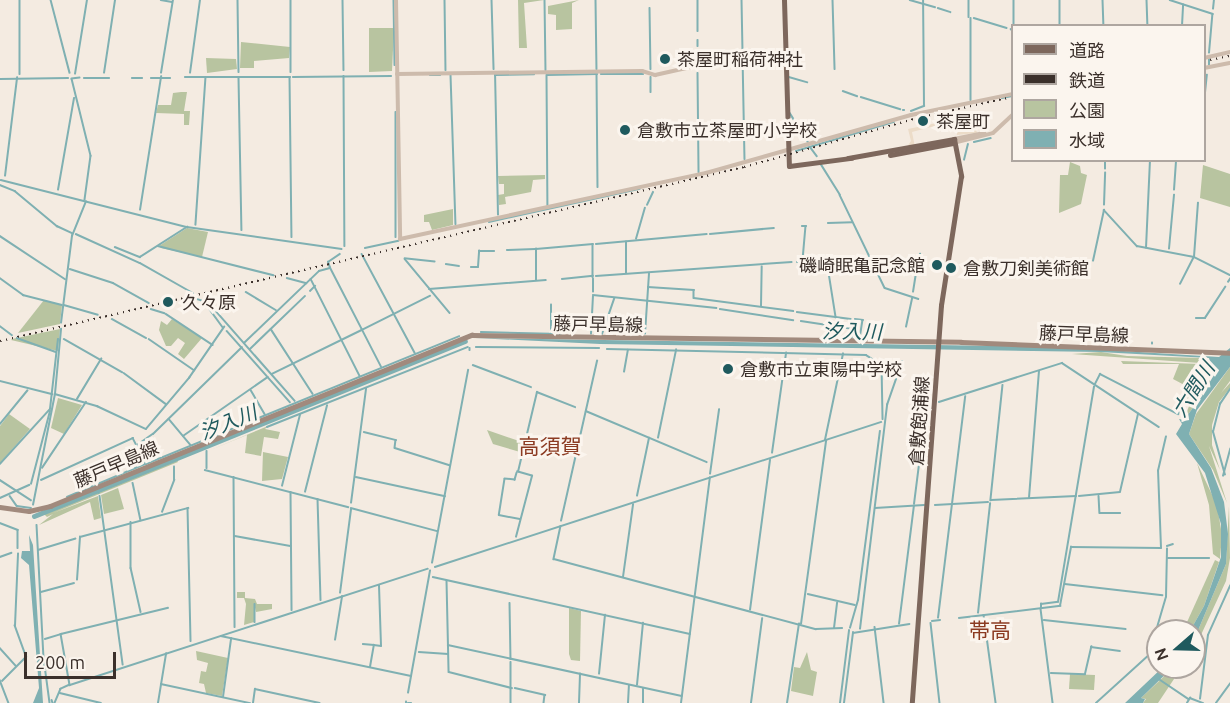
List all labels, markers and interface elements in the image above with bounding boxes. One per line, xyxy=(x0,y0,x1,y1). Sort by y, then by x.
legend xyxy=(1011,24,1206,162)
text: 道路 xyxy=(1069,40,1105,60)
place label: 茶屋町稲荷神社 xyxy=(677,48,803,70)
marker: 茶屋町稲荷神社 xyxy=(658,52,672,66)
text: 鉄道 xyxy=(1069,70,1105,90)
text: 公園 xyxy=(1069,100,1105,120)
place label: 茶屋町 xyxy=(936,110,990,132)
marker: 茶屋町 xyxy=(914,112,932,130)
place label: 倉敷市立茶屋町小学校 xyxy=(637,119,817,141)
marker: 倉敷市立茶屋町小学校 xyxy=(618,123,632,137)
text: 水域 xyxy=(1069,130,1105,150)
place label: 磯崎眠亀記念館 xyxy=(799,254,925,276)
place label: 倉敷刀剣美術館 xyxy=(963,257,1089,279)
marker: 磯崎眠亀記念館 xyxy=(930,258,944,272)
marker: 倉敷刀剣美術館 xyxy=(944,261,958,275)
place label: 久々原 xyxy=(182,291,236,313)
marker: 久々原 xyxy=(159,293,177,311)
street label: 藤戸早島線 xyxy=(553,312,643,336)
water label: 汐入川 xyxy=(822,318,882,344)
street label: 藤戸早島線 xyxy=(1039,322,1129,346)
water label: 六間川 xyxy=(1167,357,1219,421)
place label: 倉敷市立東陽中学校 xyxy=(740,358,902,380)
marker: 倉敷市立東陽中学校 xyxy=(721,362,735,376)
street label: 倉敷飽浦線 xyxy=(905,375,933,467)
water label: 汐入川 xyxy=(196,400,260,444)
district label: 高須賀 xyxy=(519,433,581,459)
street label: 藤戸早島線 xyxy=(70,436,162,492)
district label: 帯高 xyxy=(969,617,1011,643)
north arrow xyxy=(1146,619,1206,679)
scale bar xyxy=(27,640,118,678)
text: N xyxy=(1150,646,1171,663)
text: 200 m xyxy=(35,652,85,672)

